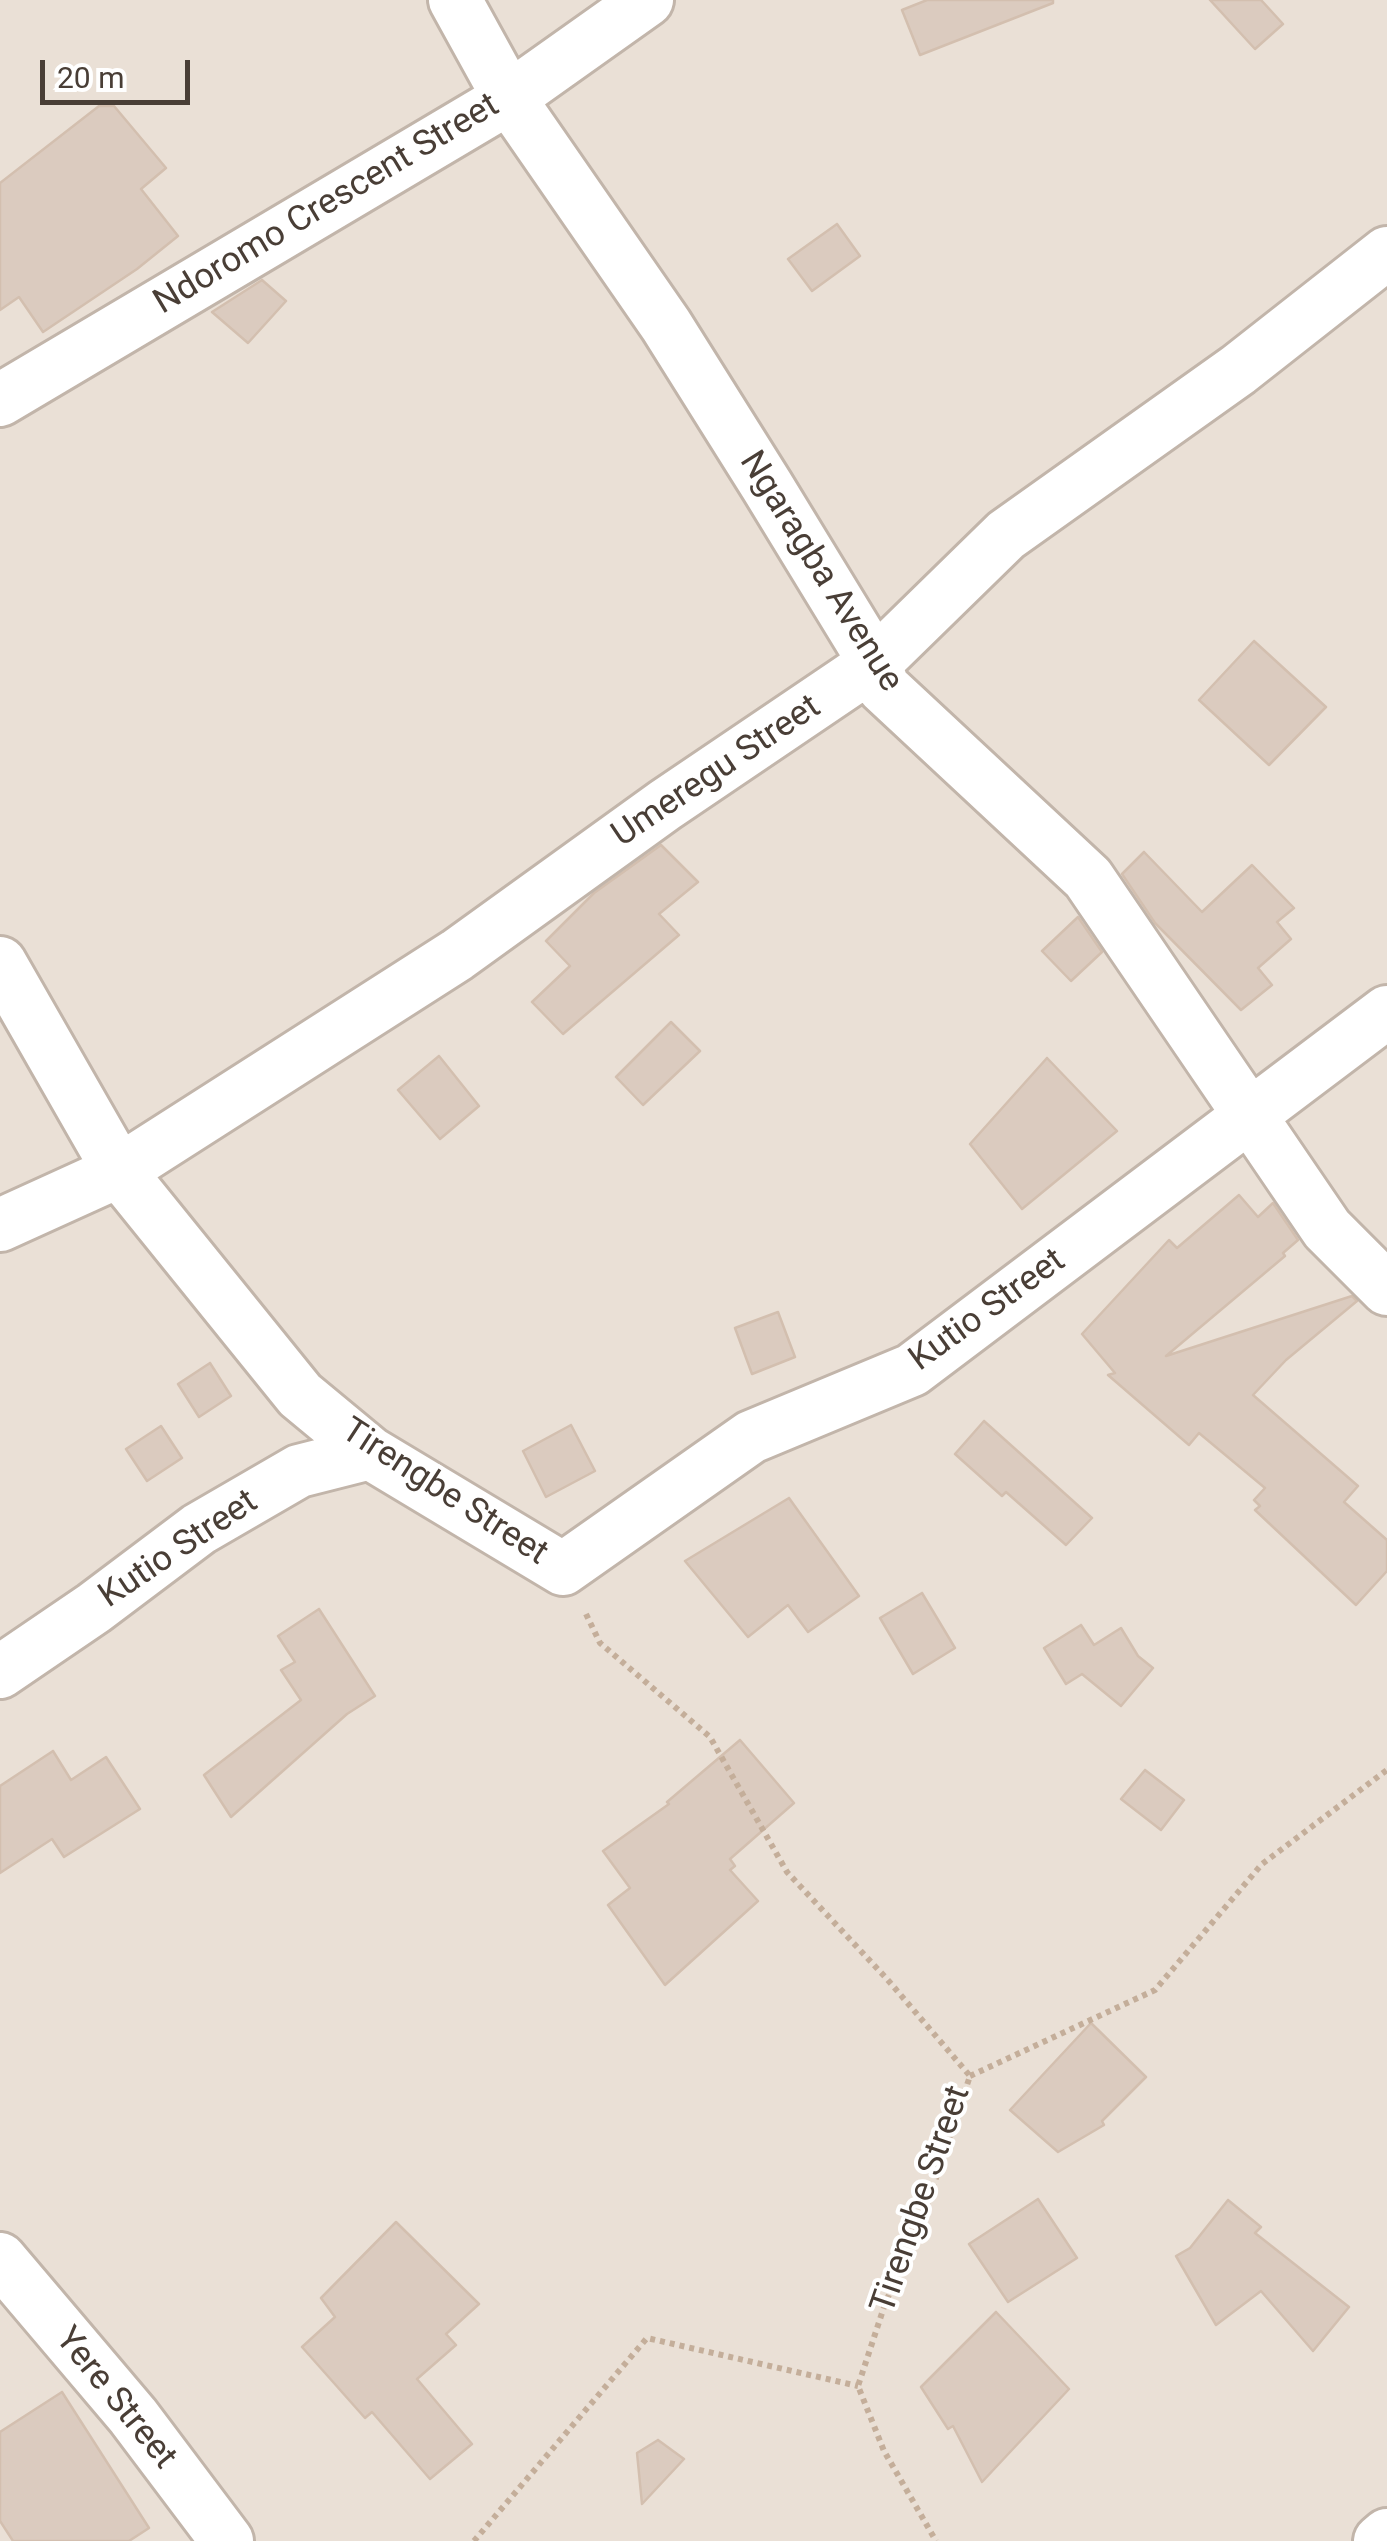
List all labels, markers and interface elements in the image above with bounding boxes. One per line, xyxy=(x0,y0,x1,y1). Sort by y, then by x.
scale bar xyxy=(45,40,195,102)
text: 20 m xyxy=(57,60,124,95)
street label: Ndoromo Crescent Street xyxy=(147,85,507,325)
street label: Ngaragba Avenue xyxy=(729,444,911,700)
street label: Umeregu Street xyxy=(605,687,829,857)
street label: Kutio Street xyxy=(902,1241,1074,1381)
street label: Tirengbe Street xyxy=(333,1411,555,1575)
street label: Kutio Street xyxy=(92,1482,266,1618)
street label: Tirengbe Street xyxy=(863,2081,981,2319)
street label: Yere Street xyxy=(45,2320,185,2478)

